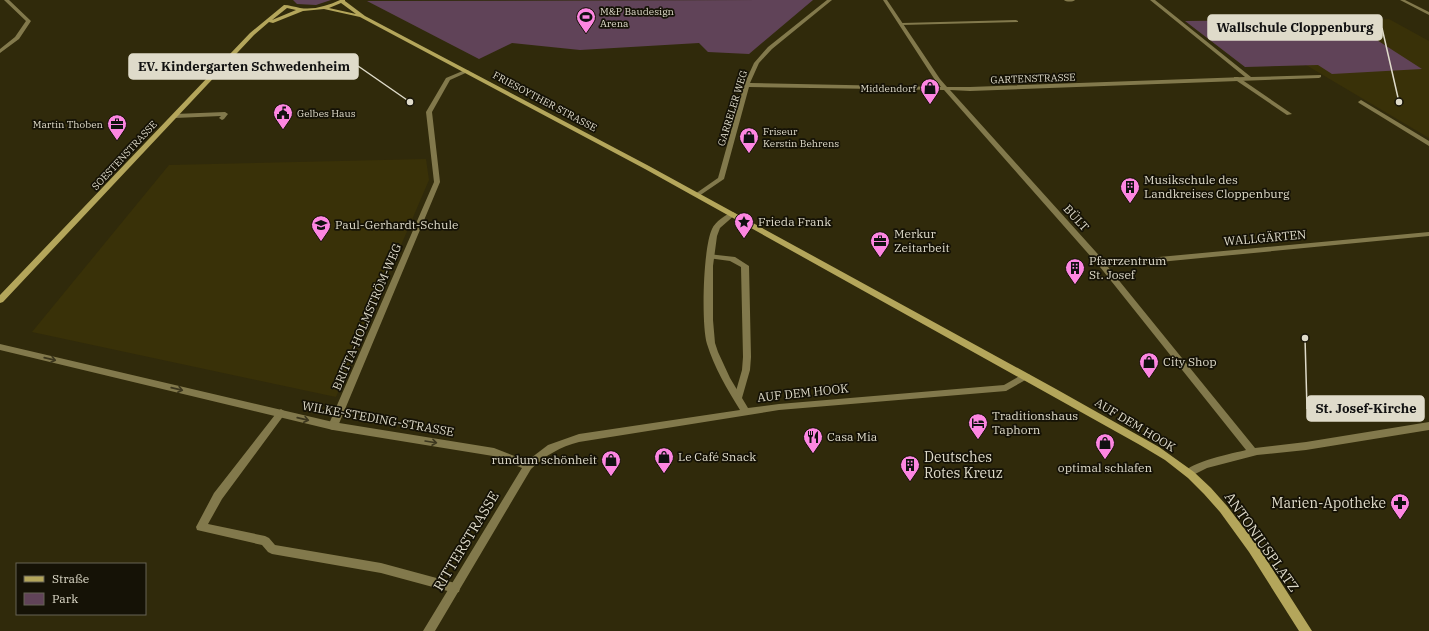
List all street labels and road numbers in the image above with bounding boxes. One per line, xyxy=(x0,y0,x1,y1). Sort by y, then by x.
street label: FRIESOYTHER STRASSE xyxy=(491,68,599,134)
street label: GARRELER WEG xyxy=(715,69,750,148)
street label: GARTENSTRASSE xyxy=(990,71,1076,86)
street label: SOESTENSTRASSE xyxy=(89,118,160,193)
street label: BÜLT xyxy=(1060,201,1092,234)
street label: WALLGÄRTEN xyxy=(1223,226,1307,249)
street label: BRITTA-HOLMSTRÖM-WEG xyxy=(329,241,404,392)
street label: AUF DEM HOOK xyxy=(757,380,850,405)
street label: AUF DEM HOOK xyxy=(1092,395,1179,455)
street label: WILKE-STEDING-STRASSE xyxy=(301,398,455,439)
street label: RITTERSTRASSE xyxy=(429,488,503,594)
street label: ANTONIUSPLATZ xyxy=(1221,489,1303,596)

